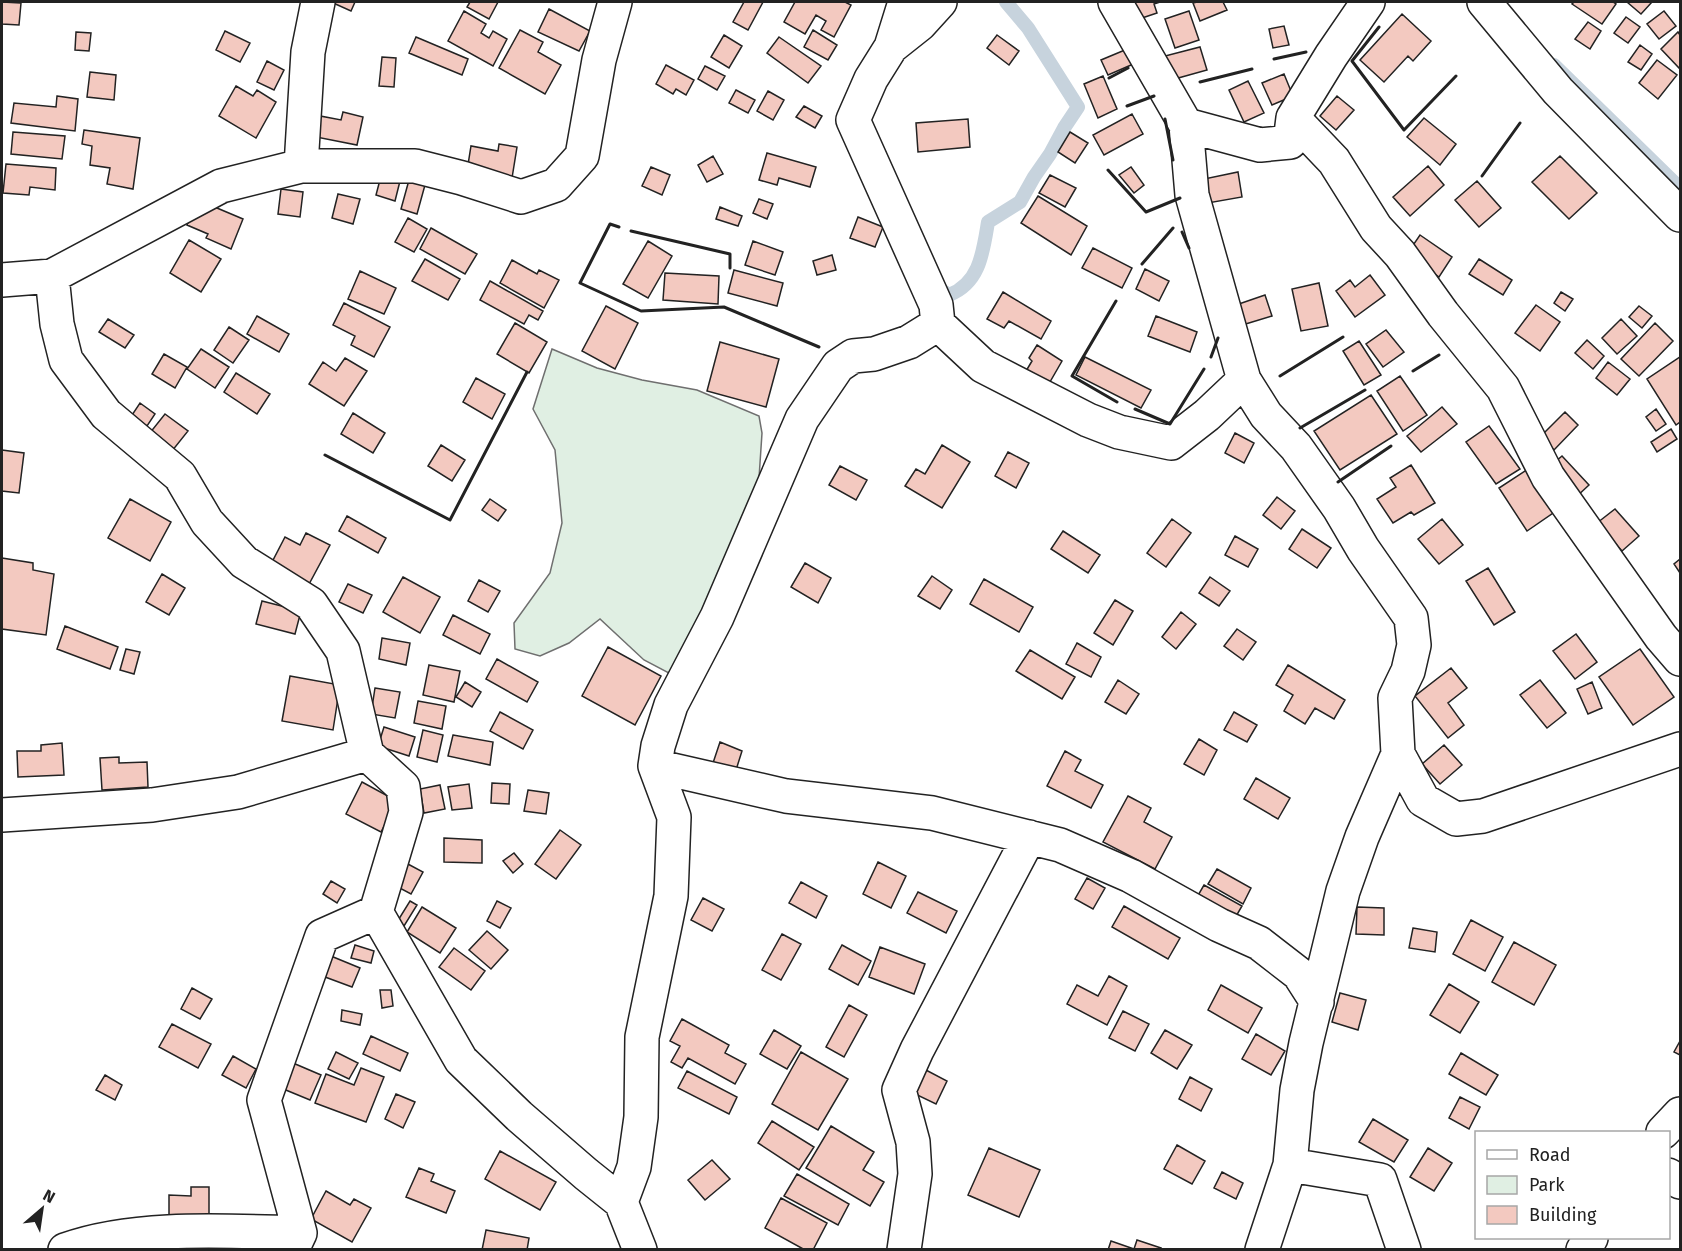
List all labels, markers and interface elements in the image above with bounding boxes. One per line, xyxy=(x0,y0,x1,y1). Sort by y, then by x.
legend xyxy=(1475,1131,1670,1239)
text: Road xyxy=(1529,1144,1571,1166)
text: Park xyxy=(1529,1174,1565,1196)
north arrow xyxy=(12,1179,72,1239)
text: N xyxy=(40,1185,58,1207)
text: Building xyxy=(1529,1204,1597,1226)

